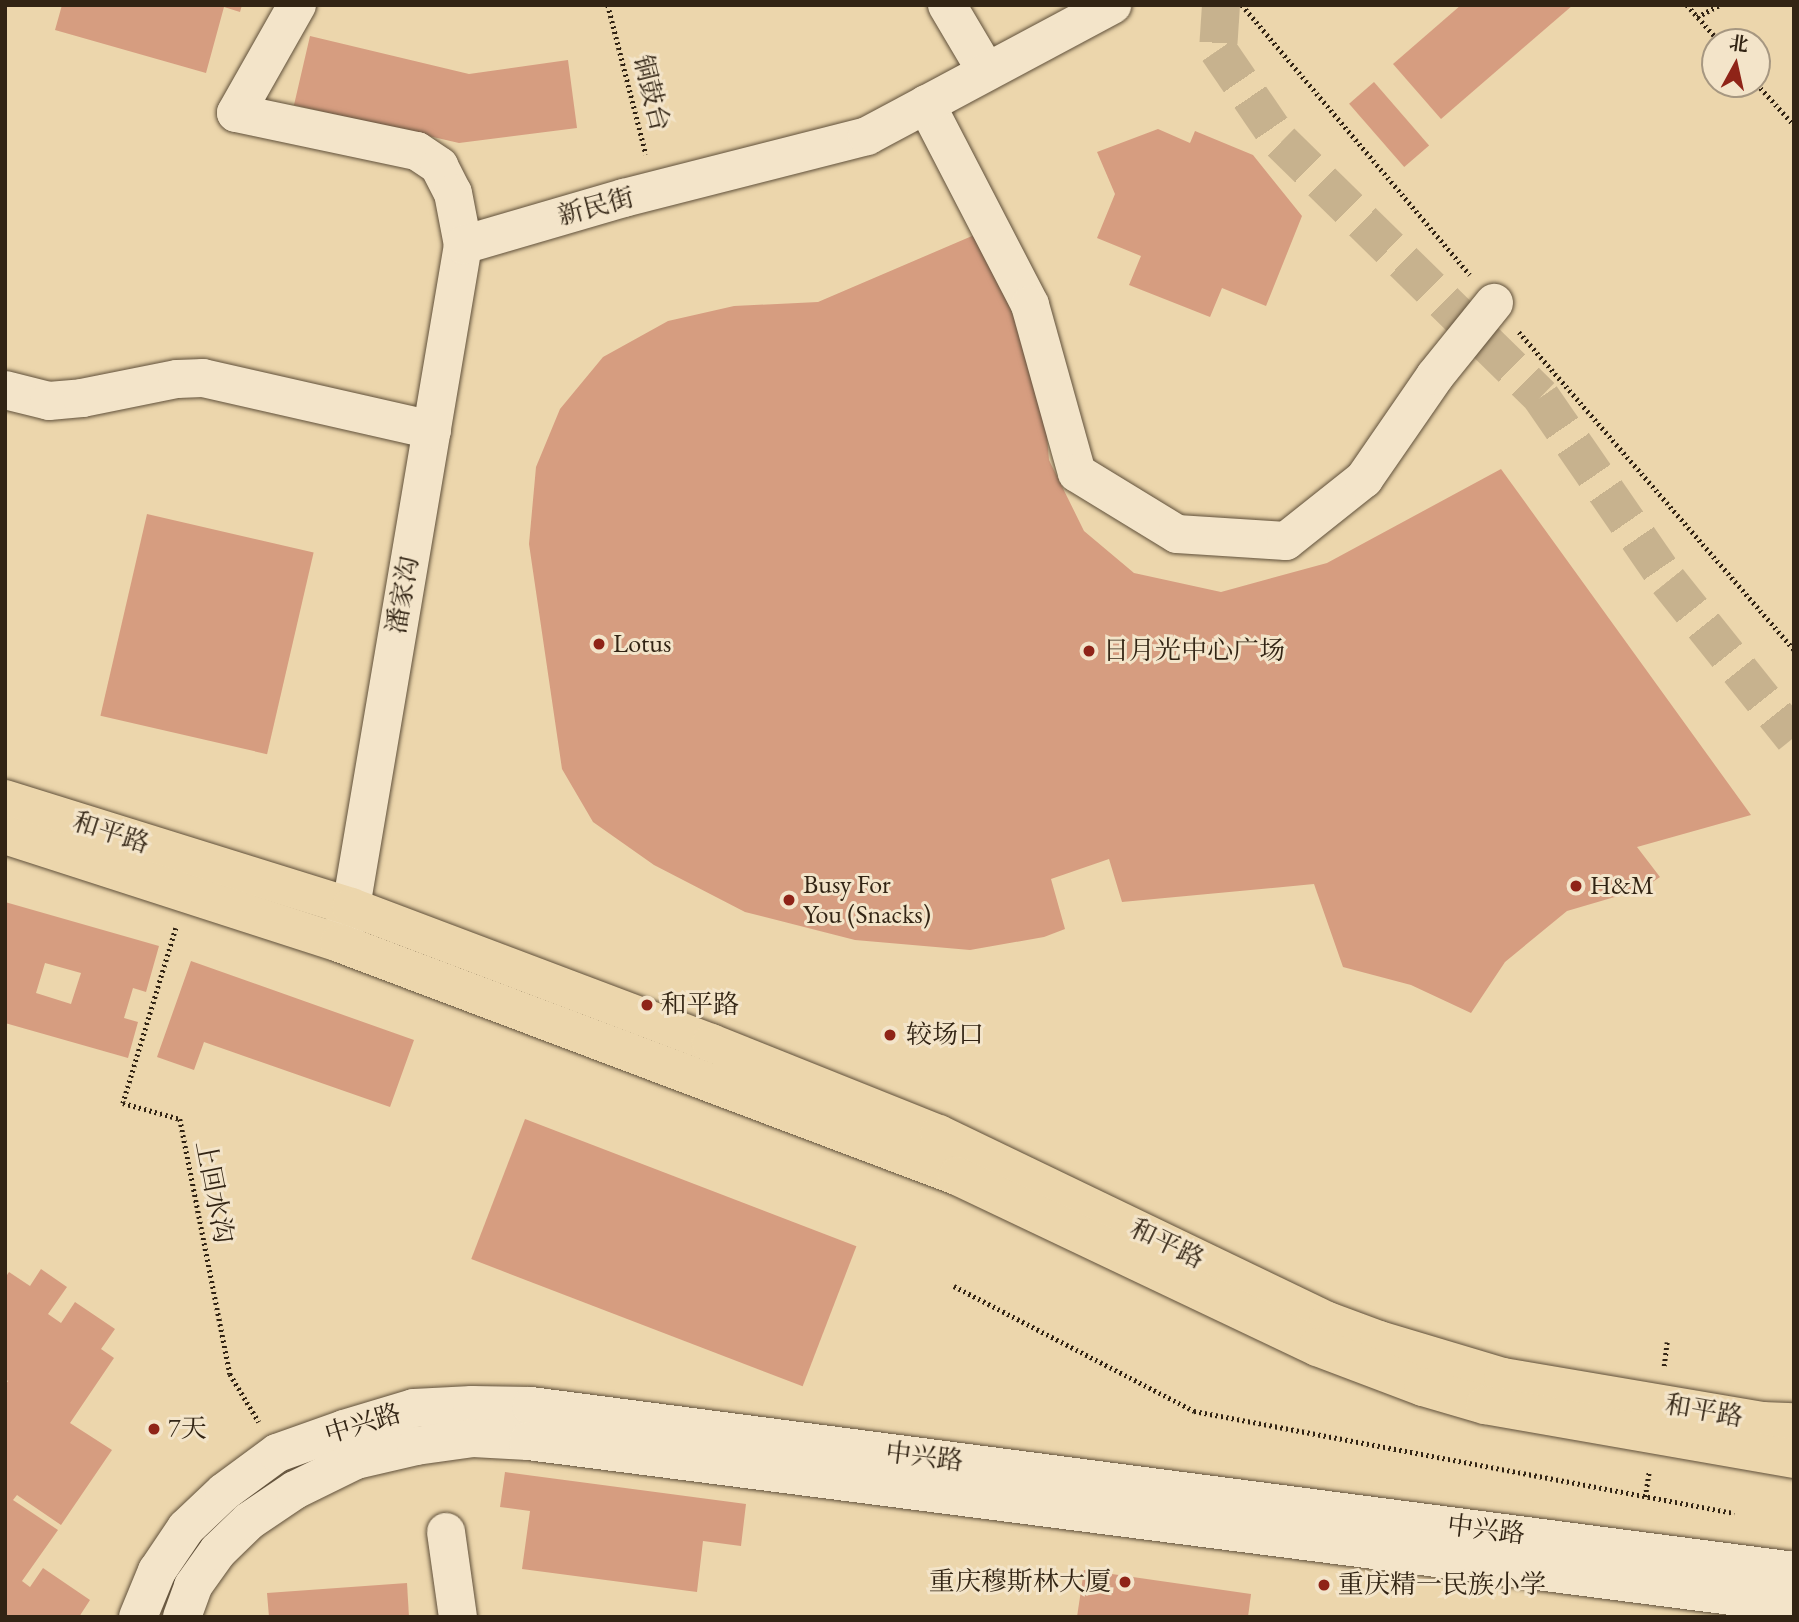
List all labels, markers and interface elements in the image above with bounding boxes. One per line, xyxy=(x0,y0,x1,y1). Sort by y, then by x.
north arrow xyxy=(1701,28,1771,98)
text: 北 xyxy=(1728,30,1750,57)
street label: 铜鼓台 xyxy=(626,51,676,135)
street label: 新民街 xyxy=(554,182,638,232)
street label: 潘家沟 xyxy=(381,554,425,636)
place label: Lotus xyxy=(613,628,671,660)
place label: 日月光中心广场 xyxy=(1103,635,1285,667)
marker: Lotus xyxy=(591,636,607,652)
marker: 日月光中心广场 xyxy=(1081,643,1097,659)
street label: 和平路 xyxy=(69,806,153,860)
place label: Busy For You (Snacks) xyxy=(803,869,931,931)
place label: H&M xyxy=(1590,870,1654,902)
marker: H&M xyxy=(1568,878,1584,894)
marker: Busy For You (Snacks) xyxy=(781,892,797,908)
place label: 和平路 xyxy=(661,989,739,1021)
marker: 和平路 xyxy=(639,997,655,1013)
place label: 较场口 xyxy=(906,1019,984,1051)
marker: 较场口 xyxy=(880,1025,900,1045)
street label: 上回水沟 xyxy=(189,1138,239,1246)
street label: 和平路 xyxy=(1125,1213,1209,1275)
street label: 和平路 xyxy=(1663,1389,1745,1433)
street label: 中兴路 xyxy=(321,1398,405,1450)
place label: 7天 xyxy=(168,1413,206,1445)
marker: 7天 xyxy=(146,1421,162,1437)
street label: 中兴路 xyxy=(883,1437,965,1477)
street label: 中兴路 xyxy=(1445,1510,1527,1550)
place label: 重庆穆斯林大厦 xyxy=(929,1566,1111,1598)
place label: 重庆精一民族小学 xyxy=(1338,1569,1546,1601)
marker: 重庆穆斯林大厦 xyxy=(1117,1574,1133,1590)
marker: 重庆精一民族小学 xyxy=(1316,1577,1332,1593)

